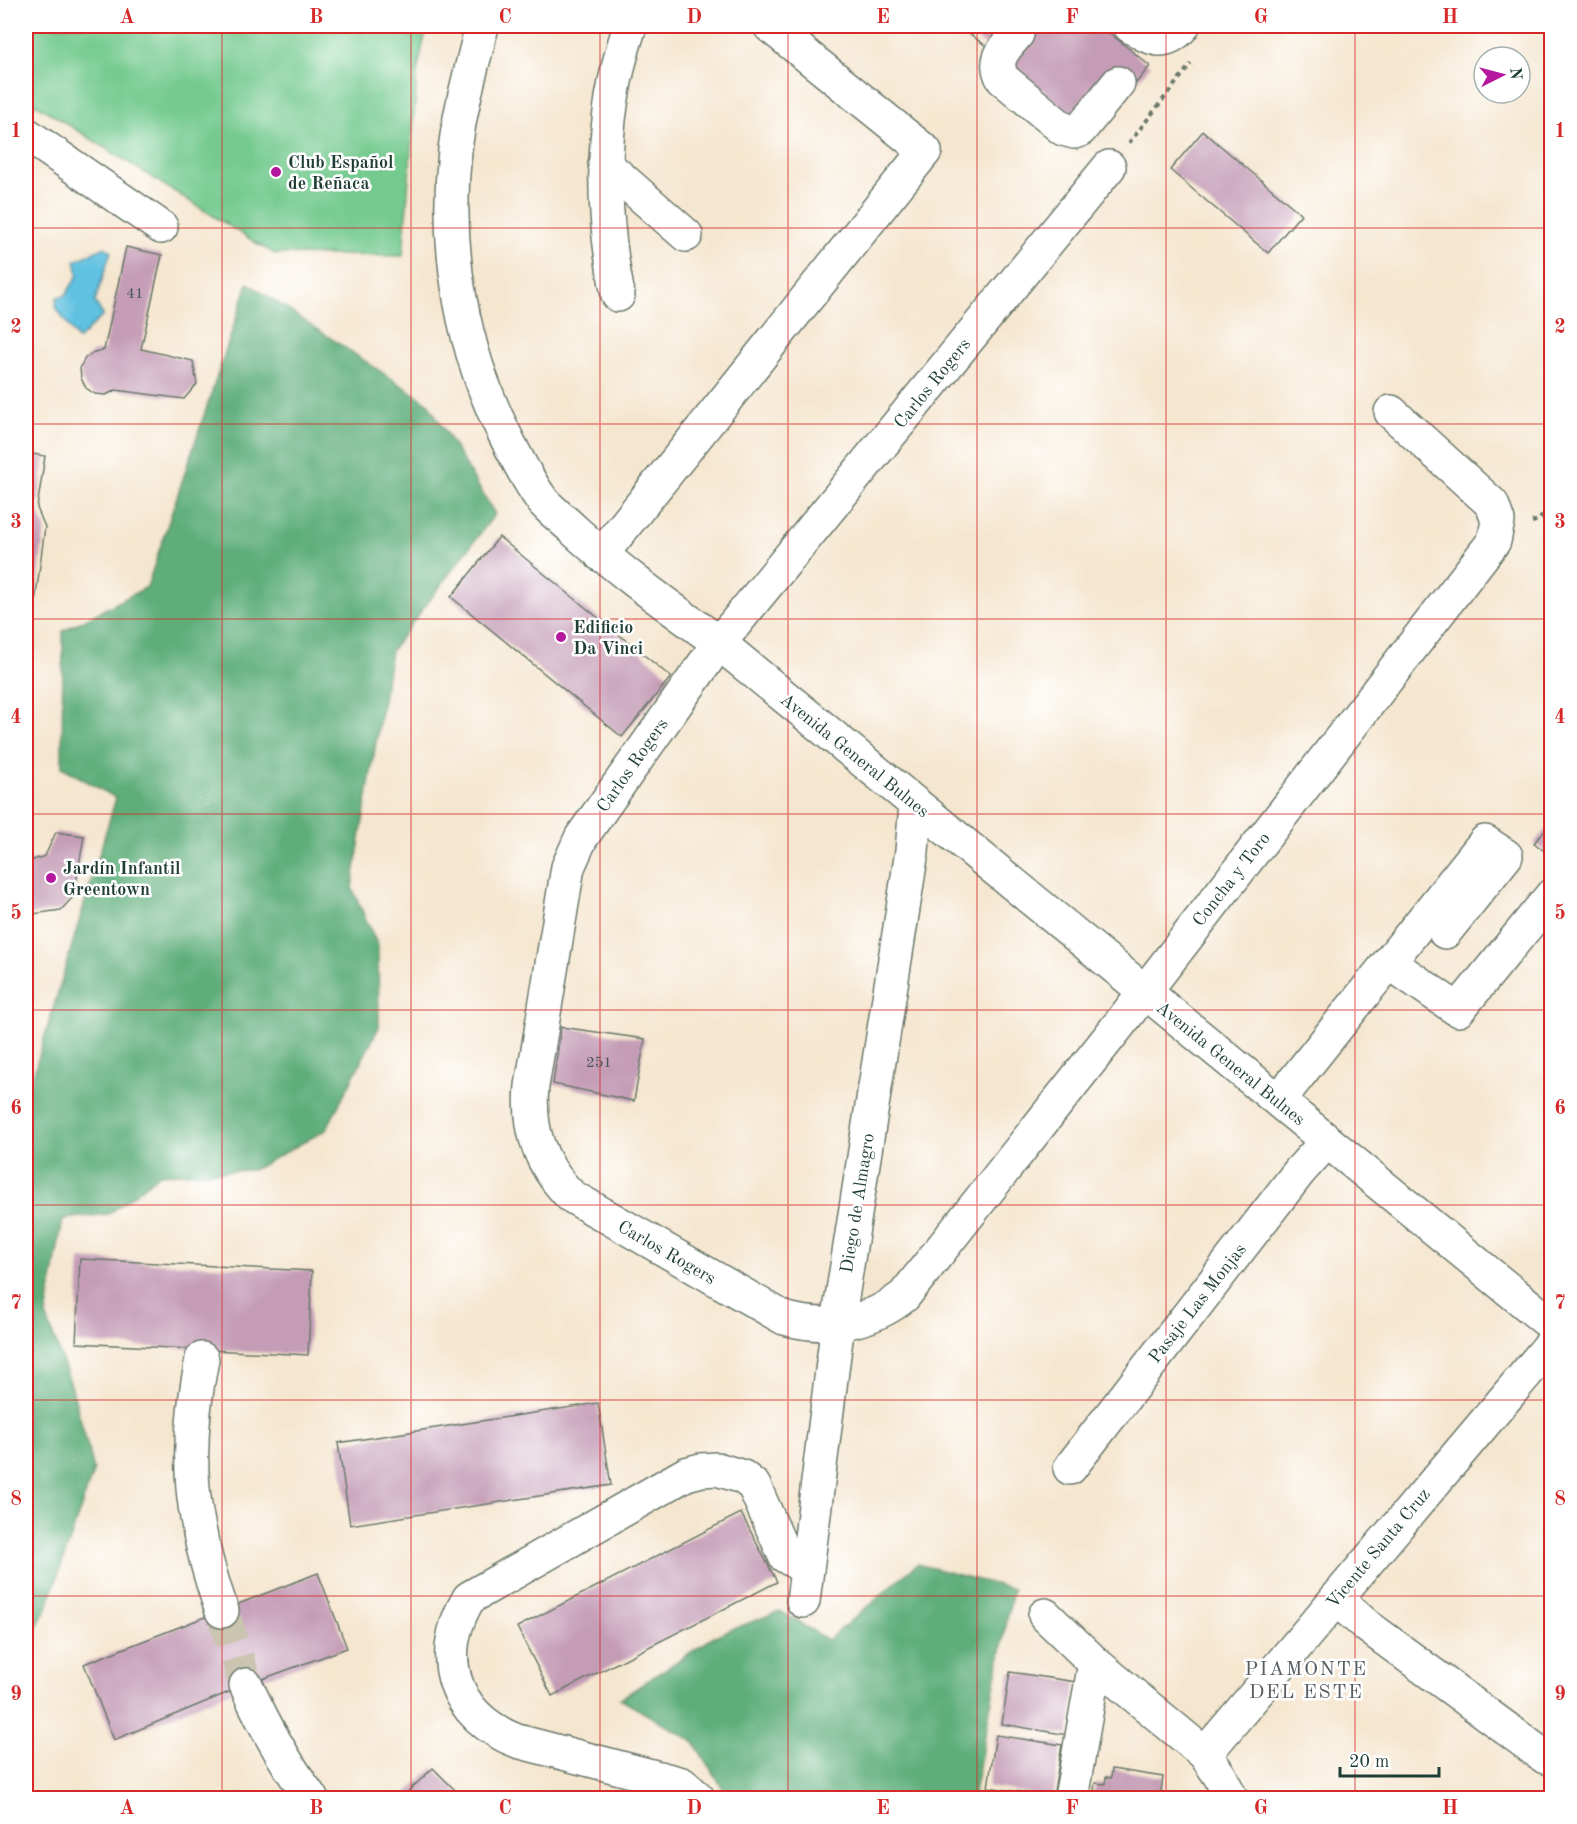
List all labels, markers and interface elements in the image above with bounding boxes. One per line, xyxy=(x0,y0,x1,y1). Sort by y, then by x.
text: A xyxy=(119,8,135,28)
text: B xyxy=(309,8,323,28)
text: C xyxy=(498,8,512,28)
text: D xyxy=(686,8,702,28)
text: E xyxy=(876,8,890,28)
text: F xyxy=(1065,8,1079,28)
text: G xyxy=(1254,8,1268,28)
text: H xyxy=(1442,8,1458,28)
north arrow xyxy=(1472,45,1532,105)
text: N xyxy=(1506,67,1524,81)
text: 1 xyxy=(10,122,22,142)
text: 1 xyxy=(1554,122,1566,142)
place label: Club Español de Reñaca xyxy=(288,154,394,193)
marker: Club Español de Reñaca xyxy=(269,165,283,179)
house number: 41 xyxy=(126,287,144,302)
text: 2 xyxy=(10,318,22,338)
text: 2 xyxy=(1554,318,1566,338)
street label: Carlos Rogers xyxy=(891,335,974,432)
text: 3 xyxy=(10,513,22,533)
text: 3 xyxy=(1554,513,1566,533)
place label: Edificio Da Vinci xyxy=(573,619,643,658)
marker: Edificio Da Vinci xyxy=(554,630,568,644)
street label: Avenida General Bulnes xyxy=(777,690,932,821)
text: 4 xyxy=(10,708,22,728)
text: 4 xyxy=(1554,708,1566,728)
street label: Carlos Rogers xyxy=(594,715,672,816)
street label: Concha y Toro xyxy=(1190,829,1274,930)
place label: Jardín Infantil Greentown xyxy=(63,860,181,899)
marker: Jardín Infantil Greentown xyxy=(44,871,58,885)
text: 5 xyxy=(10,903,22,924)
text: 5 xyxy=(1554,903,1566,924)
street label: Avenida General Bulnes xyxy=(1153,998,1308,1129)
house number: 251 xyxy=(586,1056,612,1071)
text: 6 xyxy=(10,1099,22,1119)
text: 6 xyxy=(1554,1099,1566,1119)
street label: Diego de Almagro xyxy=(838,1132,878,1274)
street label: Carlos Rogers xyxy=(614,1218,719,1288)
street label: Pasaje Las Monjas xyxy=(1146,1240,1250,1367)
text: 7 xyxy=(10,1294,22,1314)
text: 7 xyxy=(1554,1294,1566,1314)
street label: Vicente Santa Cruz xyxy=(1324,1485,1434,1612)
text: 8 xyxy=(10,1490,22,1510)
text: 8 xyxy=(1554,1490,1566,1510)
district label: PIAMONTE DEL ESTE xyxy=(1245,1660,1368,1703)
text: 9 xyxy=(10,1685,22,1705)
text: 9 xyxy=(1554,1685,1566,1705)
scale bar xyxy=(1340,1740,1439,1778)
text: 20 m xyxy=(1349,1753,1389,1771)
text: A xyxy=(119,1799,135,1819)
text: B xyxy=(309,1799,323,1819)
text: C xyxy=(498,1799,512,1819)
text: D xyxy=(686,1799,702,1819)
text: E xyxy=(876,1799,890,1819)
text: F xyxy=(1065,1799,1079,1819)
text: G xyxy=(1254,1799,1268,1819)
text: H xyxy=(1442,1799,1458,1819)

